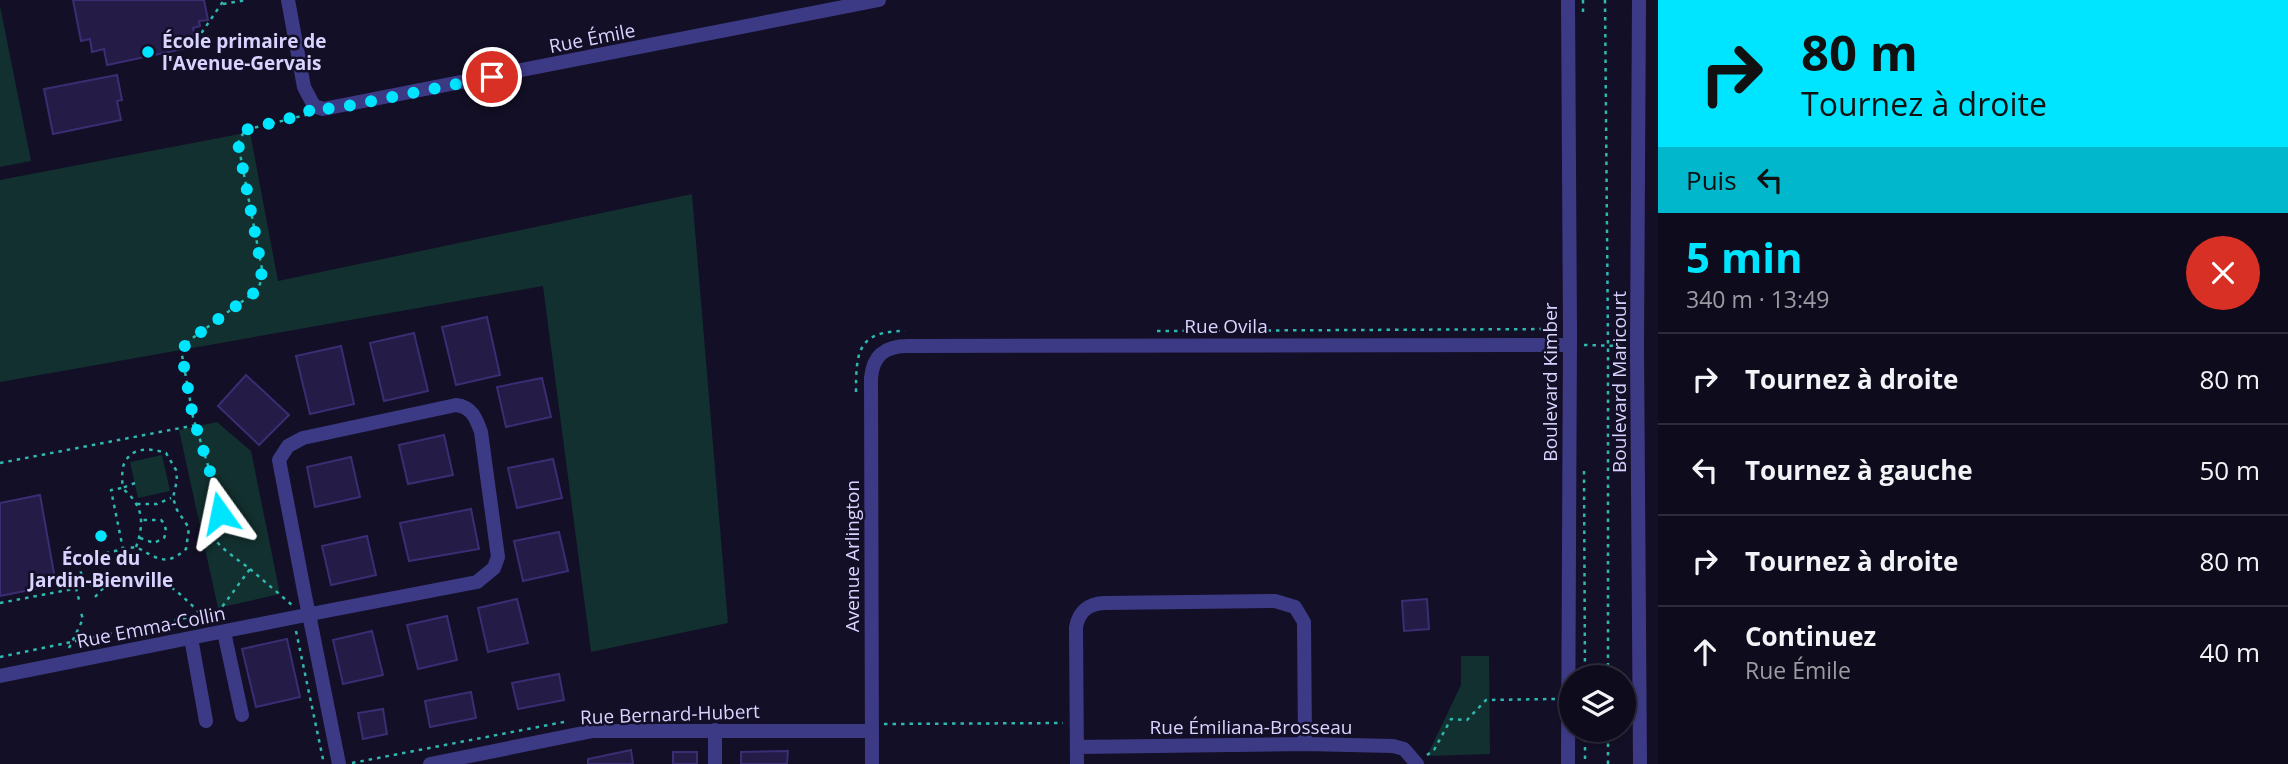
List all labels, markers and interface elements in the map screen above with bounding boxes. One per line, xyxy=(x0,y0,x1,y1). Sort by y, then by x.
street label: Rue Émile xyxy=(547,17,637,59)
text: 80 m xyxy=(1801,19,1918,85)
place label: École primaire de l'Avenue-Gervais xyxy=(162,28,327,76)
icon: right xyxy=(1686,28,1777,119)
marker: École primaire de l'Avenue-Gervais xyxy=(140,44,156,60)
pin xyxy=(462,47,522,107)
icon: arrive xyxy=(473,58,511,96)
text: Tournez à droite xyxy=(1801,82,2047,125)
icon: left xyxy=(1751,161,1789,199)
text: Puis xyxy=(1686,162,1737,198)
text: 5 min xyxy=(1686,228,1803,285)
button: close xyxy=(2186,236,2260,310)
text: 340 m · 13:49 xyxy=(1686,283,1829,315)
street label: Boulevard Maricourt xyxy=(1606,291,1632,473)
street label: Boulevard Kimber xyxy=(1537,302,1563,462)
street label: Rue Ovila xyxy=(1184,313,1268,339)
icon: right xyxy=(1686,360,1724,398)
text: Tournez à droite xyxy=(1745,361,1958,397)
text: 80 m xyxy=(2199,361,2260,397)
icon: left xyxy=(1686,451,1724,489)
text: Tournez à gauche xyxy=(1745,452,1973,488)
text: 50 m xyxy=(2199,452,2260,488)
position arrow xyxy=(183,476,257,550)
street label: Avenue Arlington xyxy=(839,480,865,632)
marker: École du Jardin-Bienville xyxy=(93,528,109,544)
icon: right xyxy=(1686,542,1724,580)
text: Tournez à droite xyxy=(1745,543,1958,579)
text: 80 m xyxy=(2199,543,2260,579)
place label: École du Jardin-Bienville xyxy=(27,545,173,593)
street label: Rue Emma-Collin xyxy=(74,600,228,654)
text: Continuez xyxy=(1745,618,1876,654)
icon: ahead xyxy=(1686,633,1724,671)
text: 40 m xyxy=(2199,634,2260,670)
text: Rue Émile xyxy=(1745,654,1851,686)
map controls xyxy=(1559,665,1636,742)
button: layers xyxy=(1559,665,1636,742)
street label: Rue Bernard-Hubert xyxy=(580,698,761,730)
street label: Rue Émiliana-Brosseau xyxy=(1150,714,1352,740)

